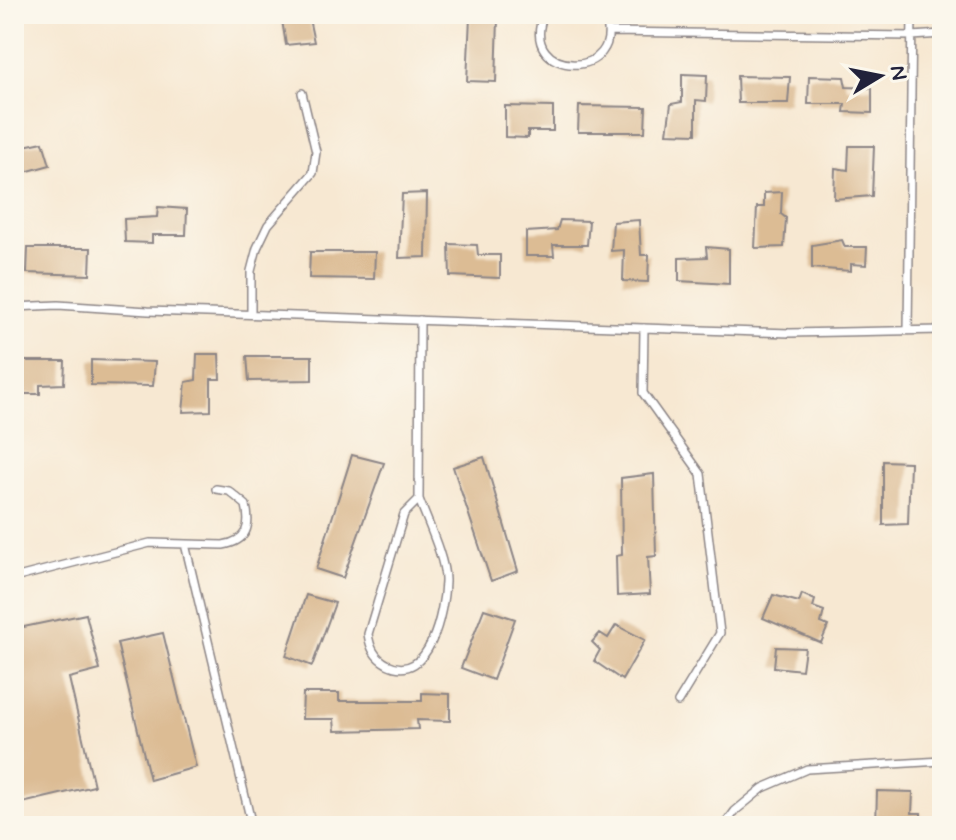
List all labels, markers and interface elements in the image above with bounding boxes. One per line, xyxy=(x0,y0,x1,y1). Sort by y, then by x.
north arrow xyxy=(840,36,920,116)
text: N xyxy=(883,63,913,83)

